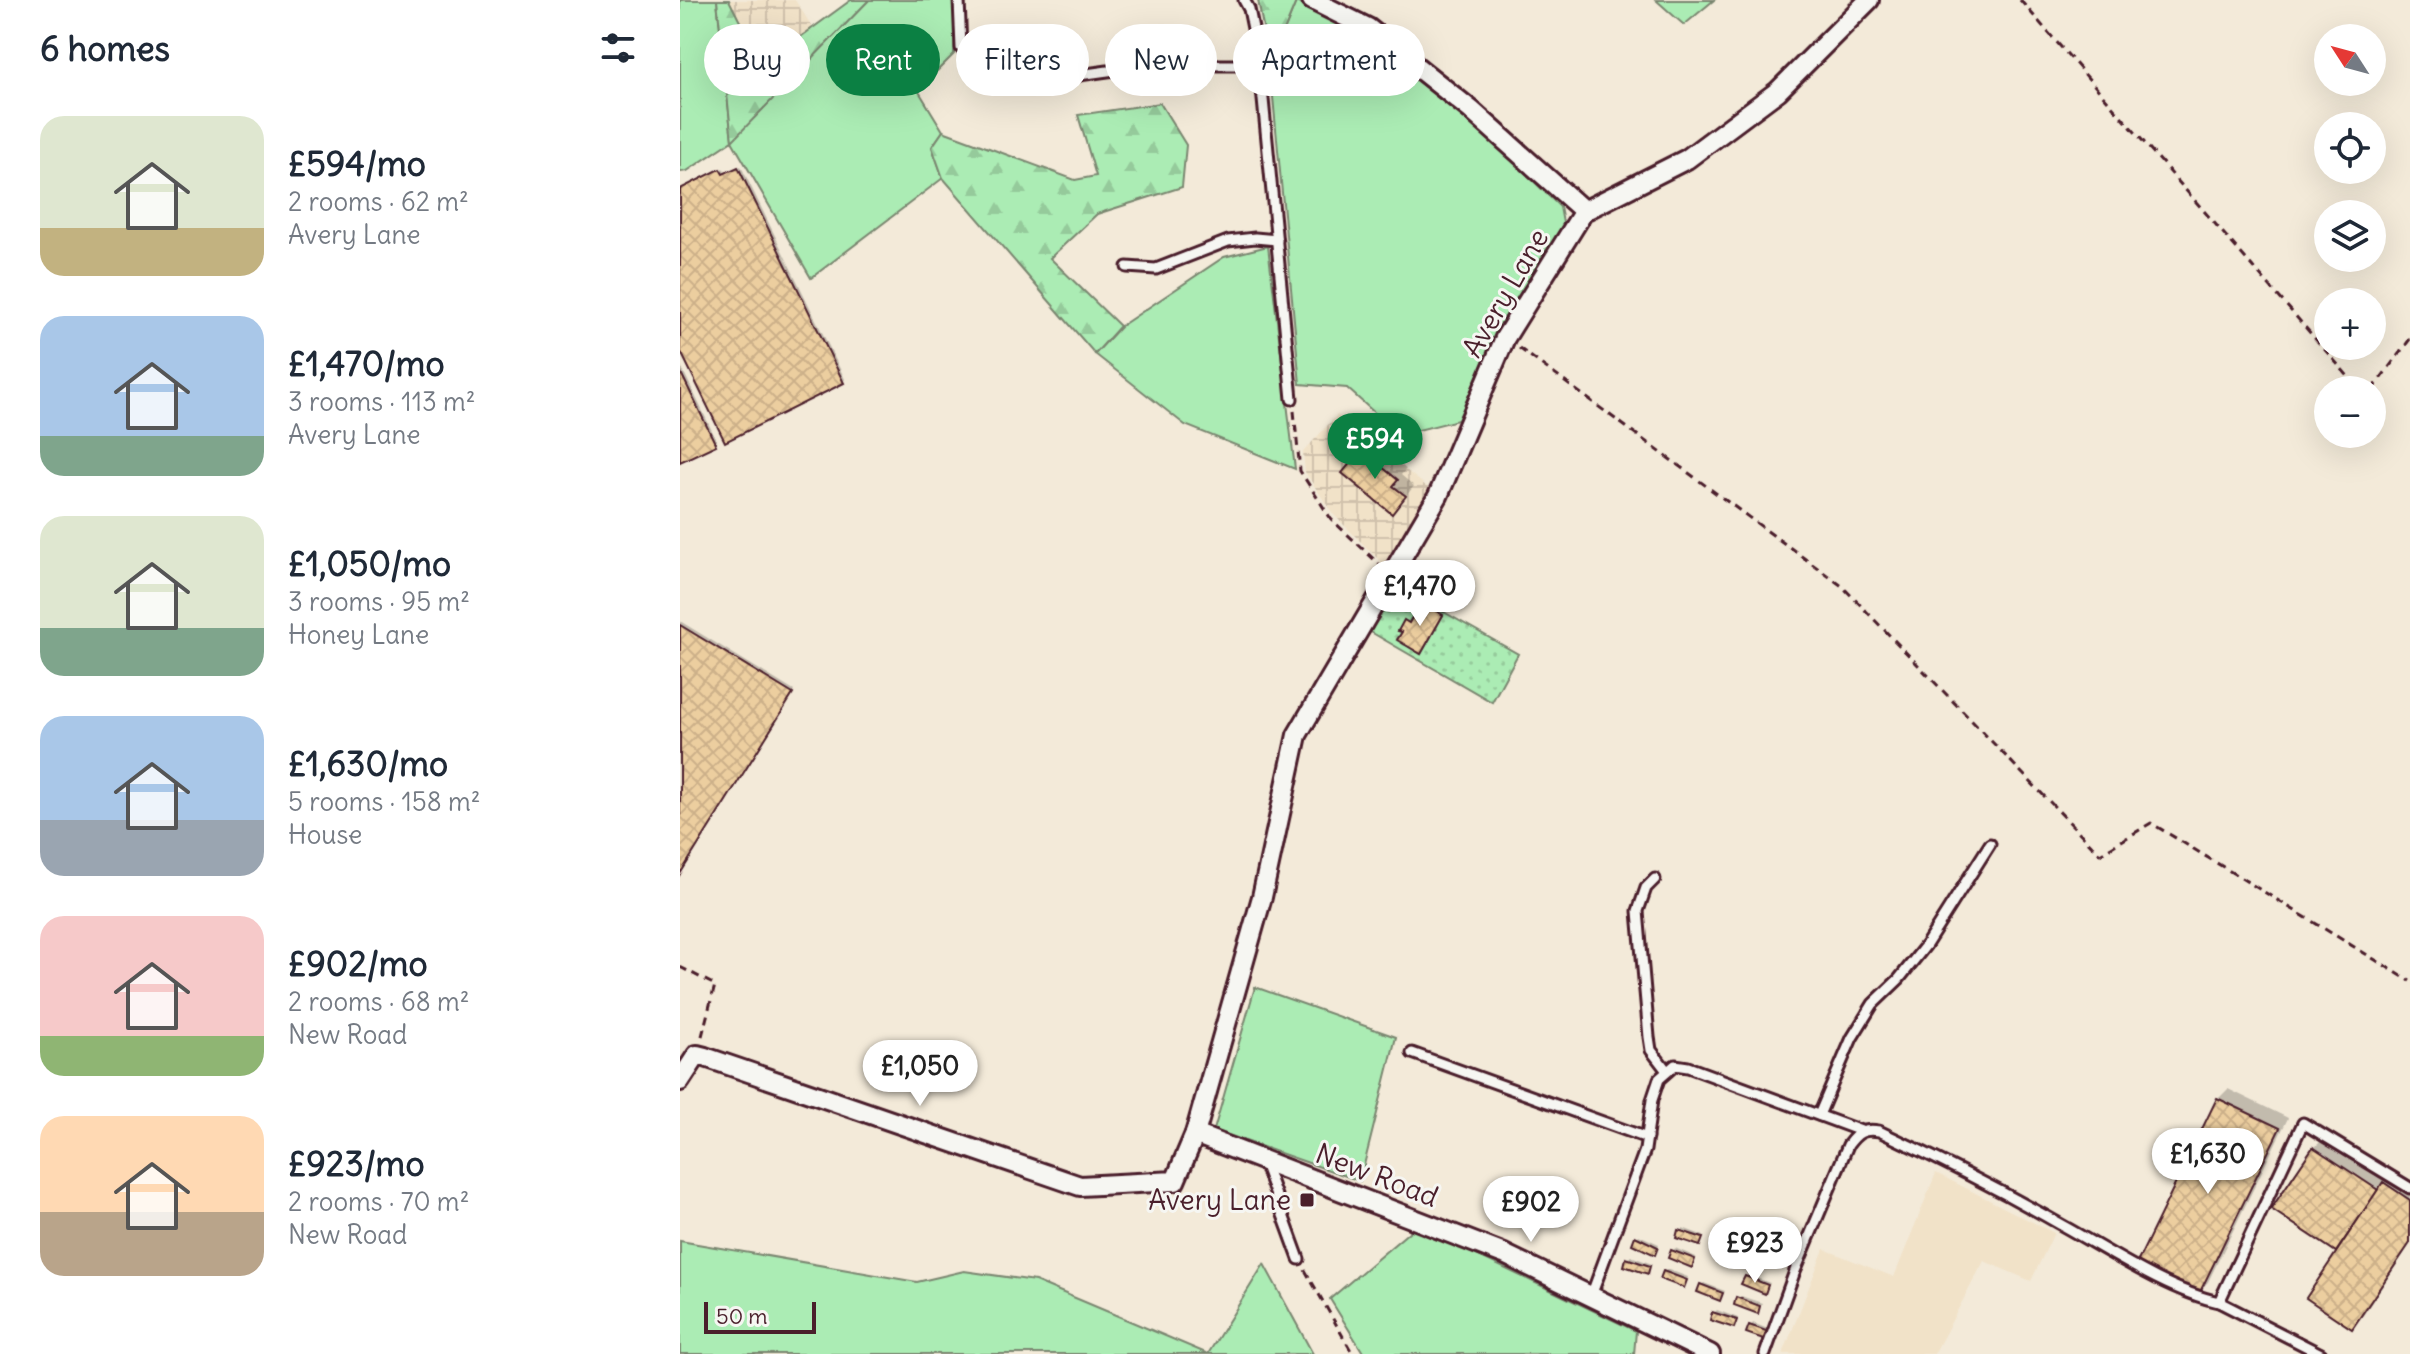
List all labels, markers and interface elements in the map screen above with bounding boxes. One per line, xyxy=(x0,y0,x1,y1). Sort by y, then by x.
chip: Buy xyxy=(704,24,810,96)
chip: Rent xyxy=(826,24,940,96)
chip: Filters xyxy=(956,24,1089,96)
chip: New xyxy=(1105,24,1217,96)
chip: Apartment xyxy=(1233,24,1425,96)
north arrow xyxy=(2314,24,2386,96)
map controls xyxy=(2314,24,2386,448)
icon: filters xyxy=(596,26,640,70)
text: 6 homes xyxy=(40,27,170,70)
button: locate xyxy=(2314,112,2386,184)
text: £594/mo xyxy=(288,142,426,185)
icon: home xyxy=(104,148,200,244)
text: 2 rooms · 62 m² xyxy=(288,185,469,218)
button: layers xyxy=(2314,200,2386,272)
text: Avery Lane xyxy=(288,218,421,251)
street label: Avery Lane xyxy=(1454,222,1556,364)
button: + xyxy=(2314,288,2386,360)
text: £1,470/mo xyxy=(288,342,445,385)
icon: home xyxy=(104,348,200,444)
button: − xyxy=(2314,376,2386,448)
text: 3 rooms · 113 m² xyxy=(288,385,475,418)
pin: £594 xyxy=(1328,413,1422,481)
text: Avery Lane xyxy=(288,418,421,451)
text: £594 xyxy=(1346,422,1404,455)
text: £1,050/mo xyxy=(288,542,451,585)
icon: home xyxy=(104,548,200,644)
pin: £1,470 xyxy=(1355,560,1485,628)
text: £1,470 xyxy=(1383,569,1457,602)
text: 3 rooms · 95 m² xyxy=(288,585,470,618)
text: Honey Lane xyxy=(288,618,429,651)
text: £1,630/mo xyxy=(288,742,448,785)
icon: home xyxy=(104,748,200,844)
text: 5 rooms · 158 m² xyxy=(288,785,480,818)
text: House xyxy=(288,818,362,851)
text: £902/mo xyxy=(288,942,428,985)
icon: home xyxy=(104,948,200,1044)
text: 2 rooms · 68 m² xyxy=(288,985,470,1018)
text: New Road xyxy=(288,1018,407,1051)
pin: £1,050 xyxy=(855,1040,985,1108)
text: £1,050 xyxy=(881,1049,959,1082)
pin: £1,630 xyxy=(2143,1128,2273,1196)
street label: New Road xyxy=(1311,1135,1443,1215)
text: £1,630 xyxy=(2170,1137,2246,1170)
text: £923/mo xyxy=(288,1142,425,1185)
icon: home xyxy=(104,1148,200,1244)
pin: £902 xyxy=(1484,1176,1578,1244)
place label: Avery Lane xyxy=(1148,1182,1291,1218)
text: 2 rooms · 70 m² xyxy=(288,1185,469,1218)
text: £902 xyxy=(1501,1185,1561,1218)
marker: Avery Lane xyxy=(1298,1191,1316,1209)
pin: £923 xyxy=(1708,1217,1802,1285)
text: New Road xyxy=(288,1218,407,1251)
text: £923 xyxy=(1726,1226,1784,1259)
scale bar xyxy=(704,1298,816,1334)
text: 50 m xyxy=(716,1302,768,1330)

